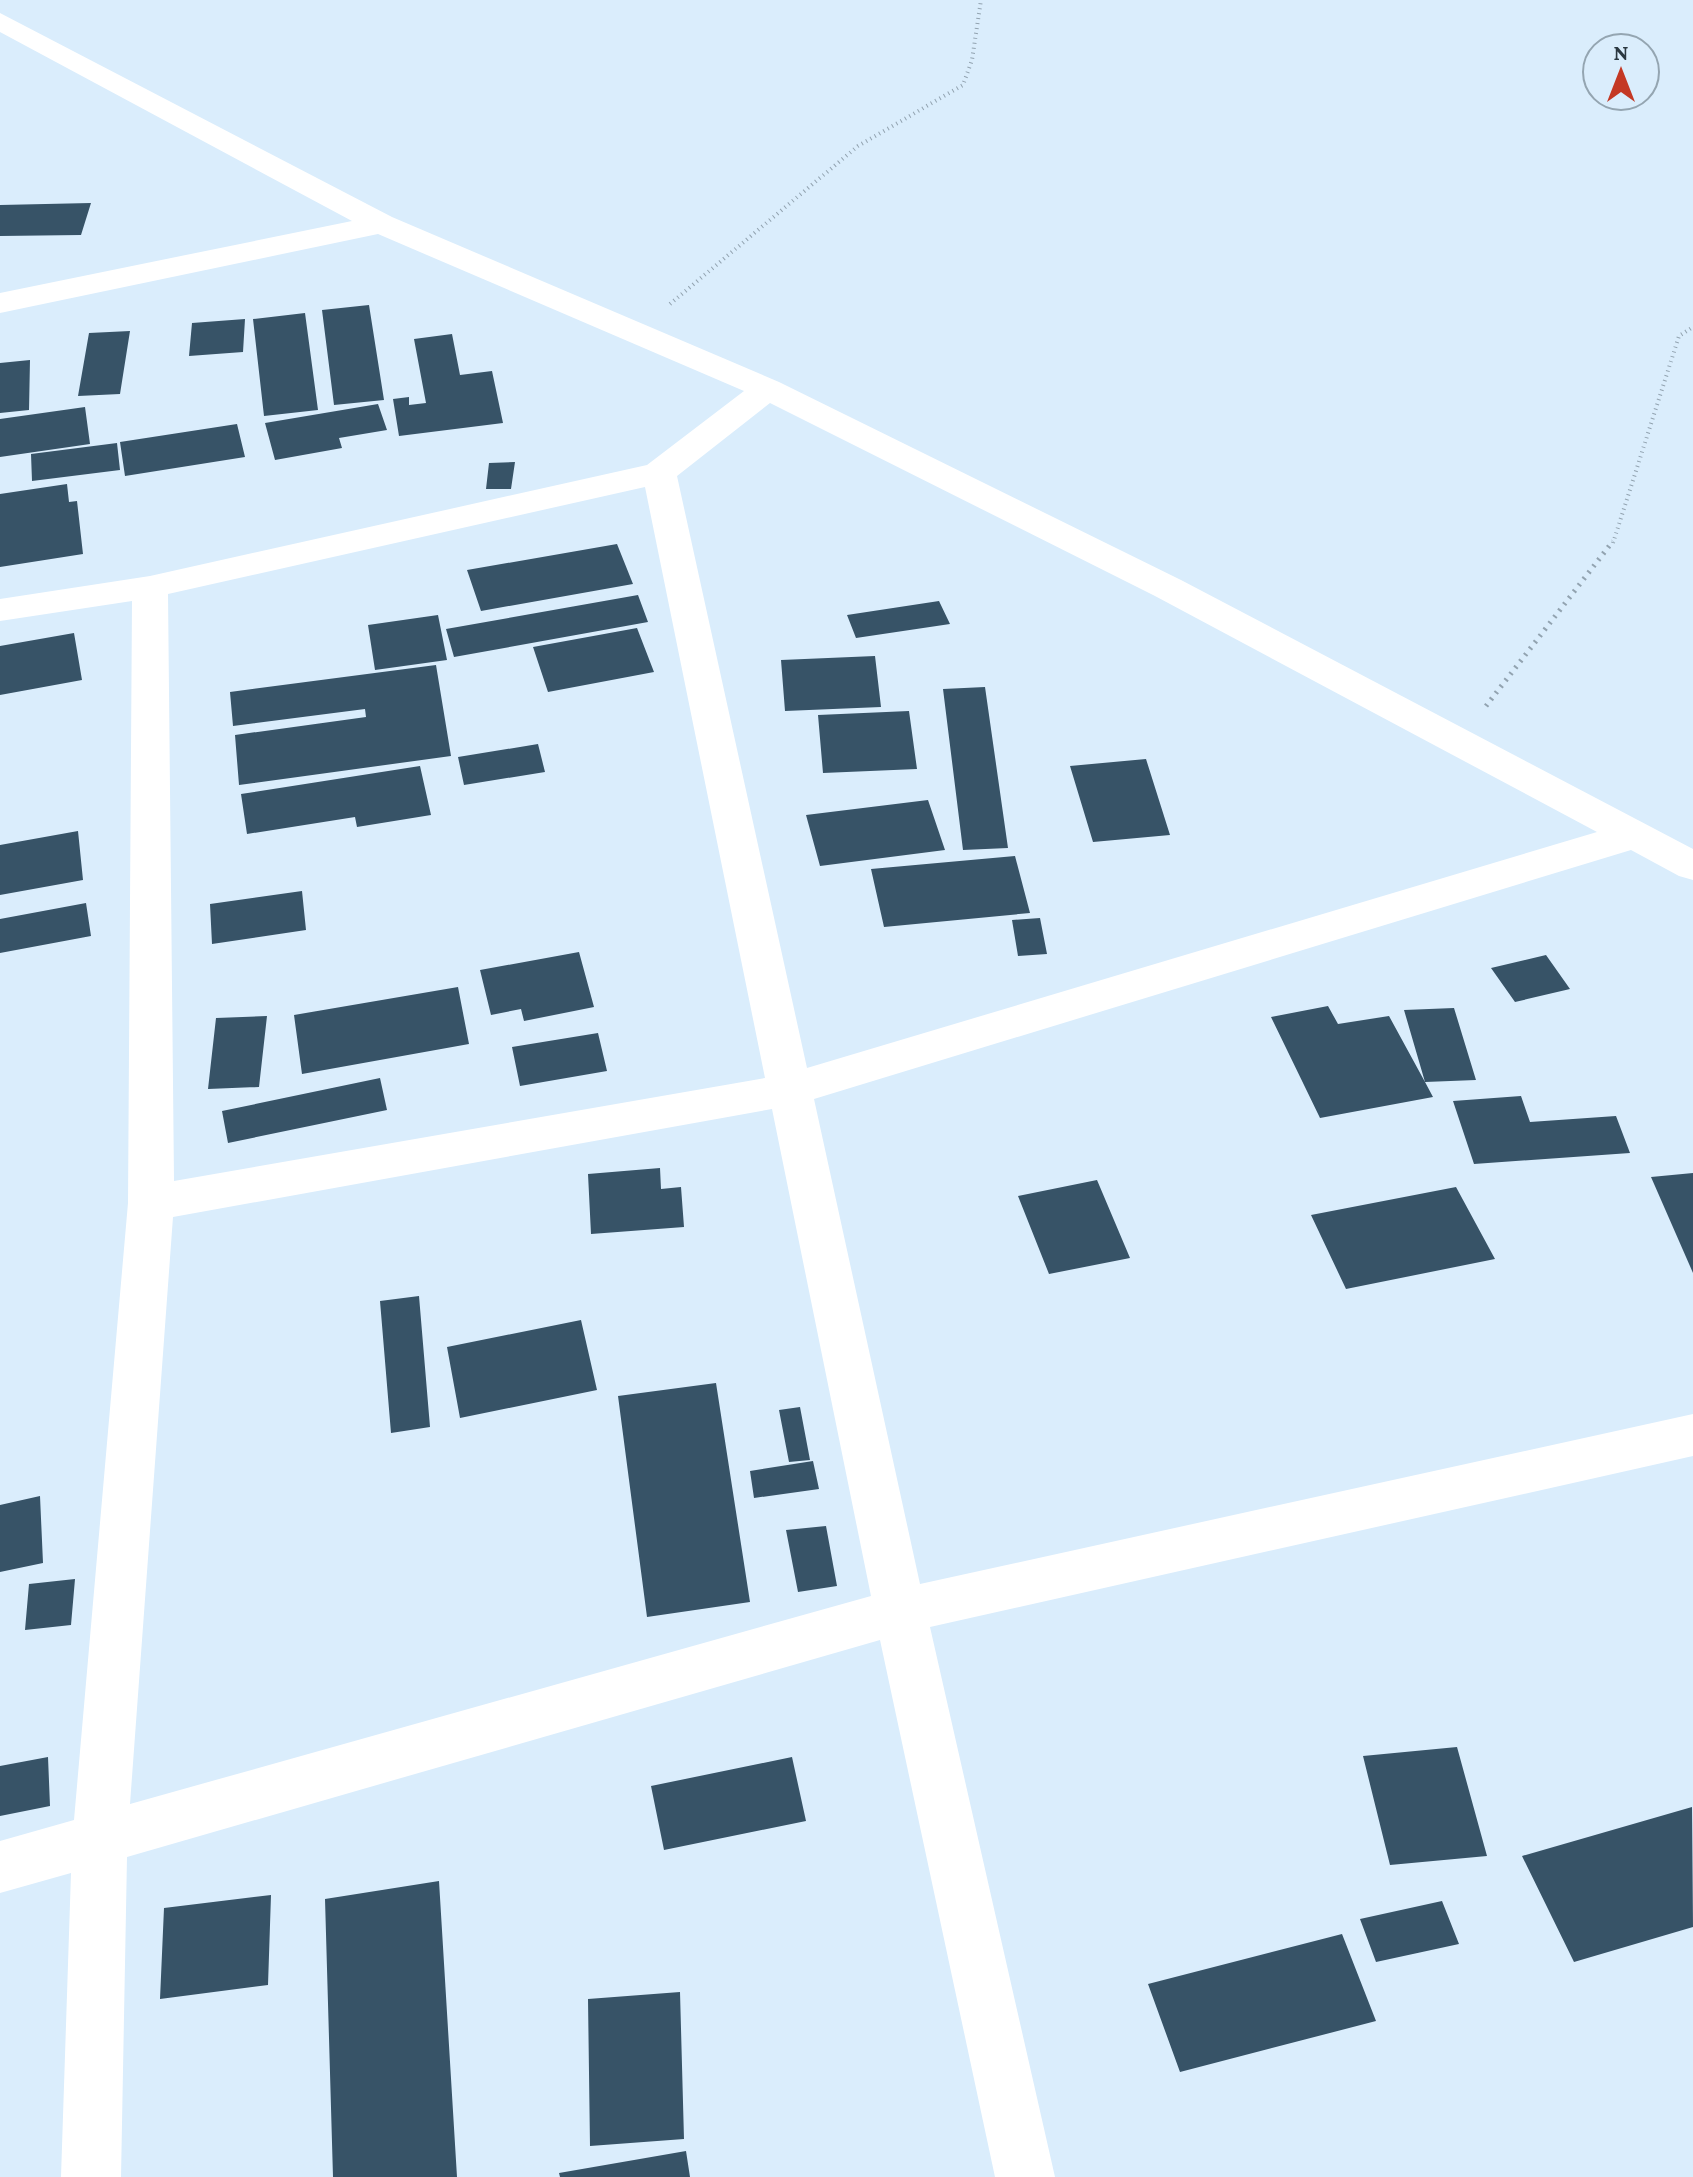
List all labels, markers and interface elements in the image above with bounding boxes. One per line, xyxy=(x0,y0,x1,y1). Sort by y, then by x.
north arrow xyxy=(1581,32,1661,112)
text: N xyxy=(1614,40,1629,65)

